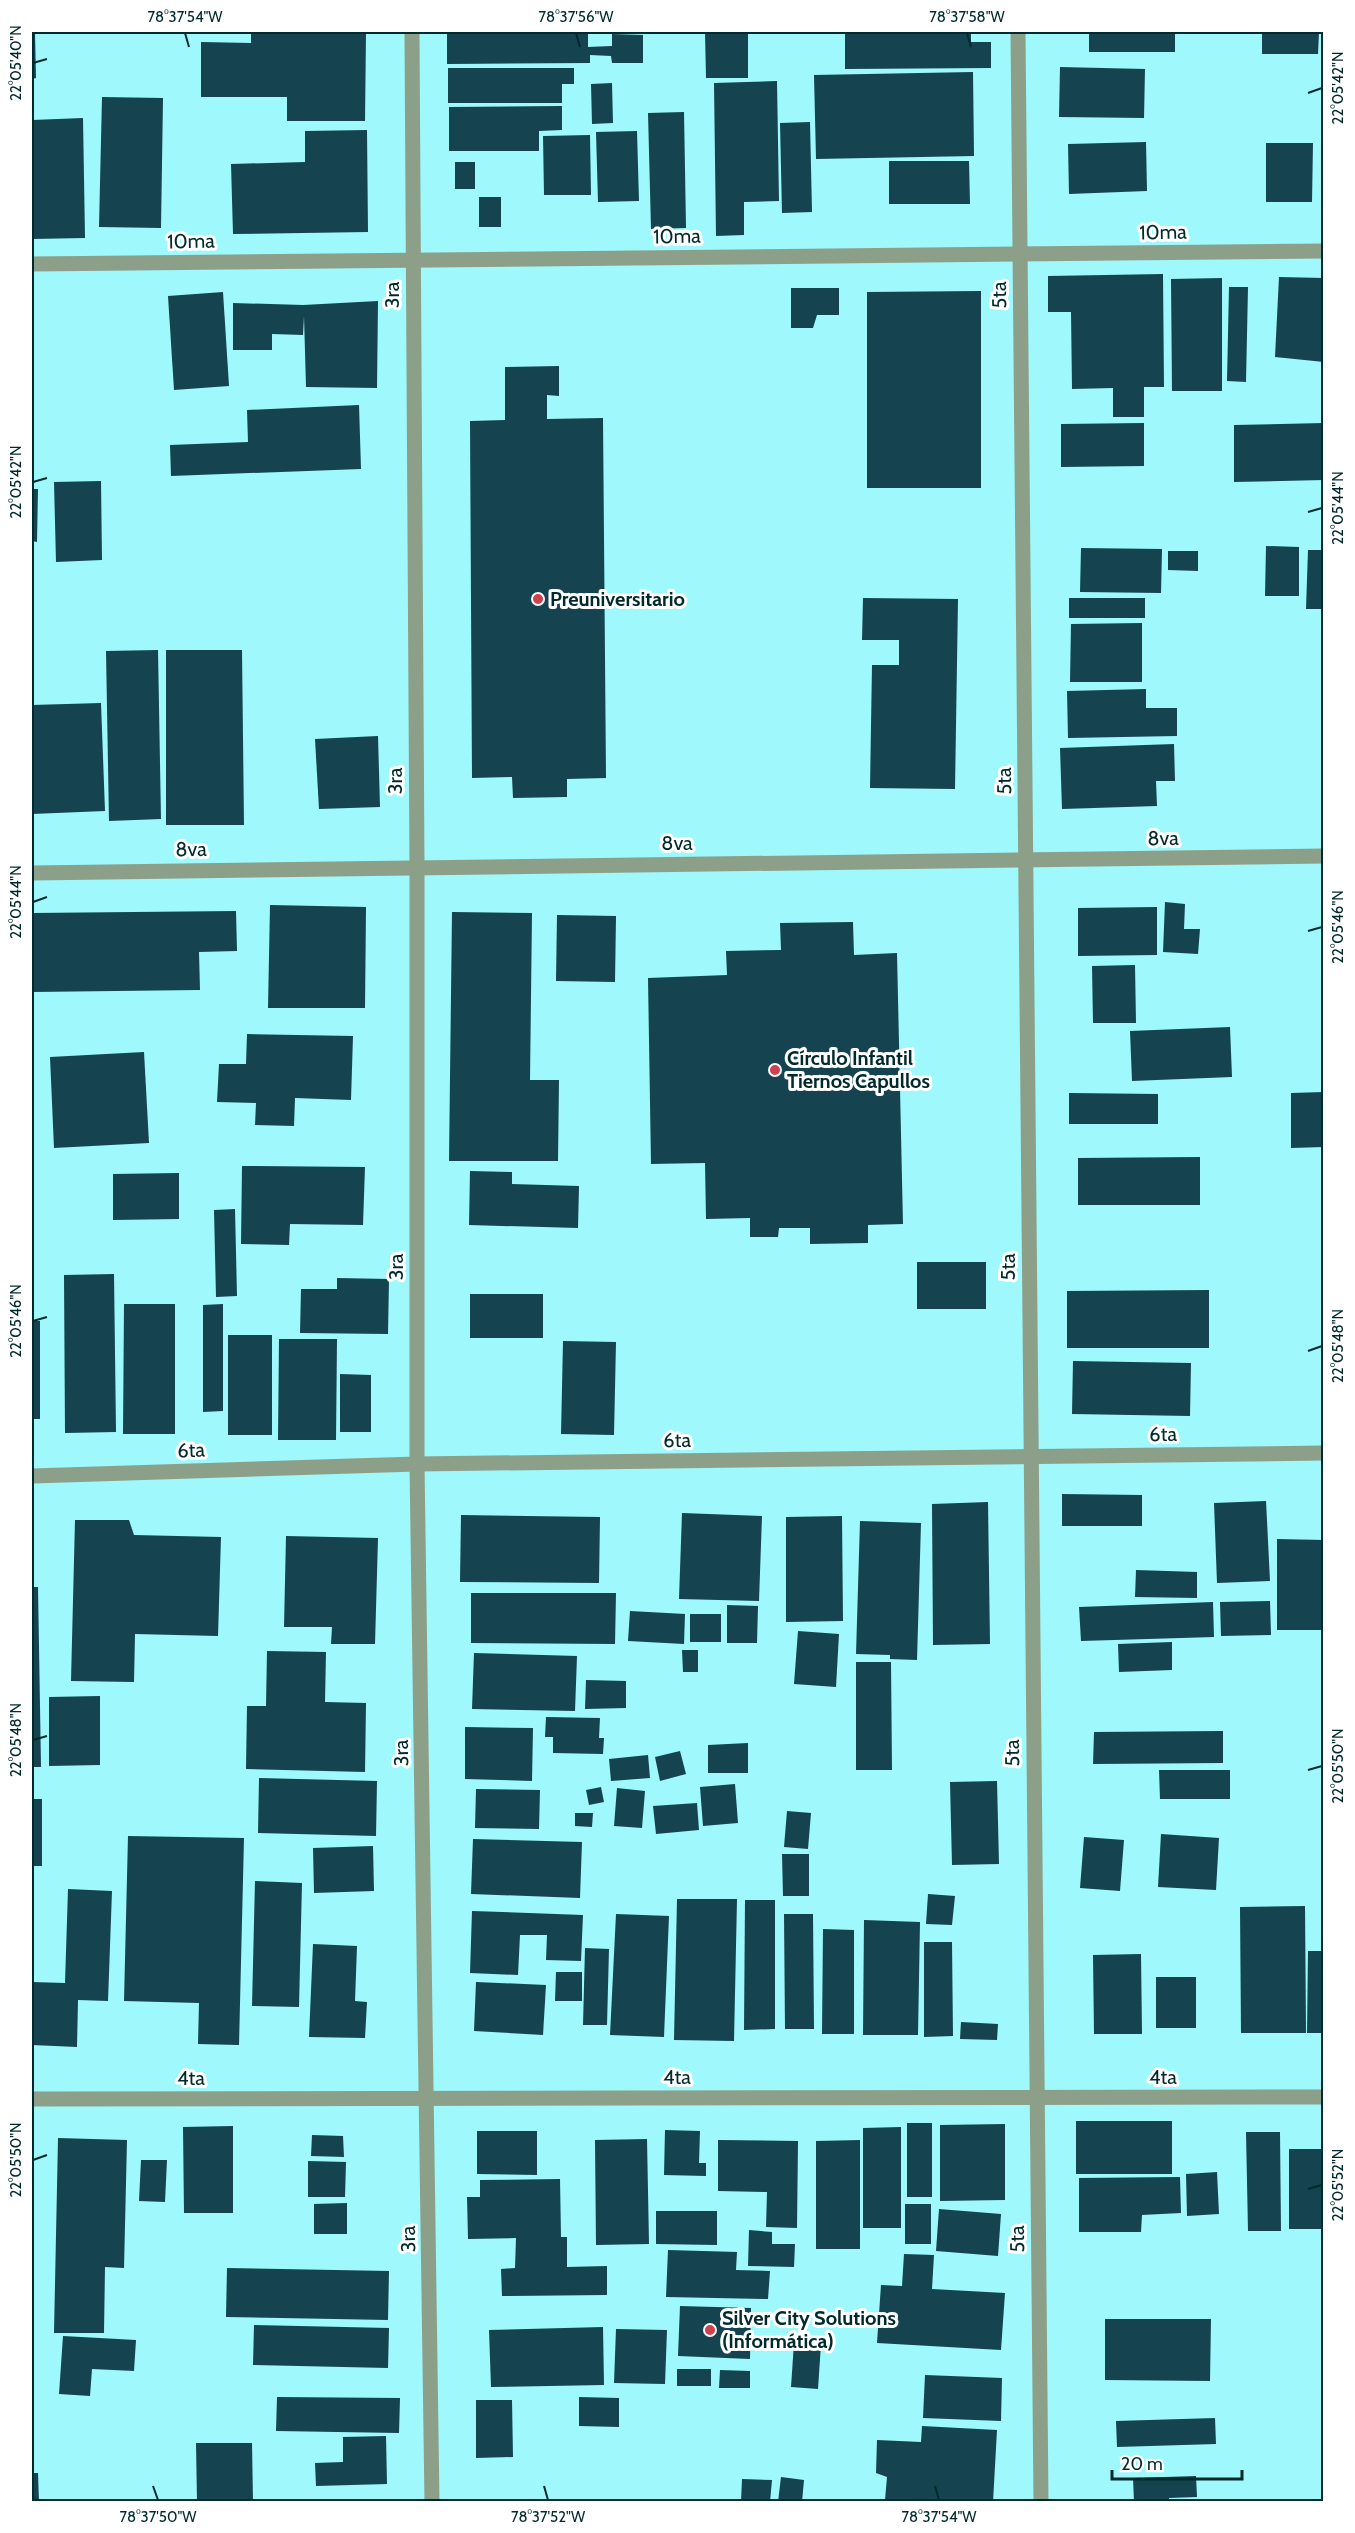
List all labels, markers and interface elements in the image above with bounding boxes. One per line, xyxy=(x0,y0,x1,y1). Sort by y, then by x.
text: 78°37'54"W xyxy=(148,8,223,26)
text: 78°37'56"W xyxy=(539,8,614,26)
text: 78°37'58"W xyxy=(929,8,1006,26)
text: 22°05'40"N xyxy=(7,25,25,101)
text: 22°05'42"N xyxy=(1329,52,1347,124)
street label: 10ma xyxy=(1139,220,1187,244)
street label: 10ma xyxy=(653,224,701,248)
street label: 10ma xyxy=(167,229,215,253)
street label: 3ra xyxy=(380,281,404,308)
street label: 5ta xyxy=(987,281,1011,309)
text: 22°05'42"N xyxy=(7,446,25,518)
text: 22°05'44"N xyxy=(1329,471,1347,545)
place label: Preuniversitario xyxy=(550,587,685,611)
marker: Preuniversitario xyxy=(531,592,545,606)
street label: 3ra xyxy=(383,767,407,794)
street label: 5ta xyxy=(992,767,1016,795)
street label: 8va xyxy=(1147,826,1179,850)
street label: 8va xyxy=(661,831,693,855)
street label: 8va xyxy=(175,837,207,861)
text: 22°05'44"N xyxy=(7,865,25,939)
text: 22°05'46"N xyxy=(1329,890,1347,964)
place label: Círculo Infantil Tiernos Capullos xyxy=(787,1046,930,1093)
marker: Círculo Infantil Tiernos Capullos xyxy=(768,1063,782,1077)
street label: 3ra xyxy=(384,1253,408,1280)
street label: 5ta xyxy=(996,1253,1020,1281)
text: 22°05'46"N xyxy=(7,1284,25,1358)
text: 22°05'48"N xyxy=(1329,1309,1347,1383)
street label: 6ta xyxy=(1149,1422,1177,1446)
street label: 6ta xyxy=(663,1428,691,1452)
street label: 6ta xyxy=(177,1438,206,1462)
text: 22°05'48"N xyxy=(7,1703,25,1777)
text: 22°05'50"N xyxy=(1329,1728,1347,1804)
street label: 3ra xyxy=(389,1739,413,1767)
street label: 5ta xyxy=(1000,1739,1024,1767)
street label: 4ta xyxy=(663,2065,691,2089)
street label: 4ta xyxy=(1149,2065,1177,2089)
street label: 4ta xyxy=(177,2066,205,2090)
text: 22°05'50"N xyxy=(7,2122,25,2198)
text: 22°05'52"N xyxy=(1329,2149,1347,2221)
street label: 3ra xyxy=(396,2225,420,2253)
street label: 5ta xyxy=(1005,2225,1029,2253)
place label: Silver City Solutions (Informática) xyxy=(722,2306,896,2353)
marker: Silver City Solutions (Informática) xyxy=(703,2323,717,2337)
scale bar xyxy=(1112,2443,1242,2481)
text: 20 m xyxy=(1121,2453,1163,2475)
text: 78°37'50"W xyxy=(120,2508,197,2526)
text: 78°37'52"W xyxy=(511,2508,586,2526)
text: 78°37'54"W xyxy=(902,2508,977,2526)

